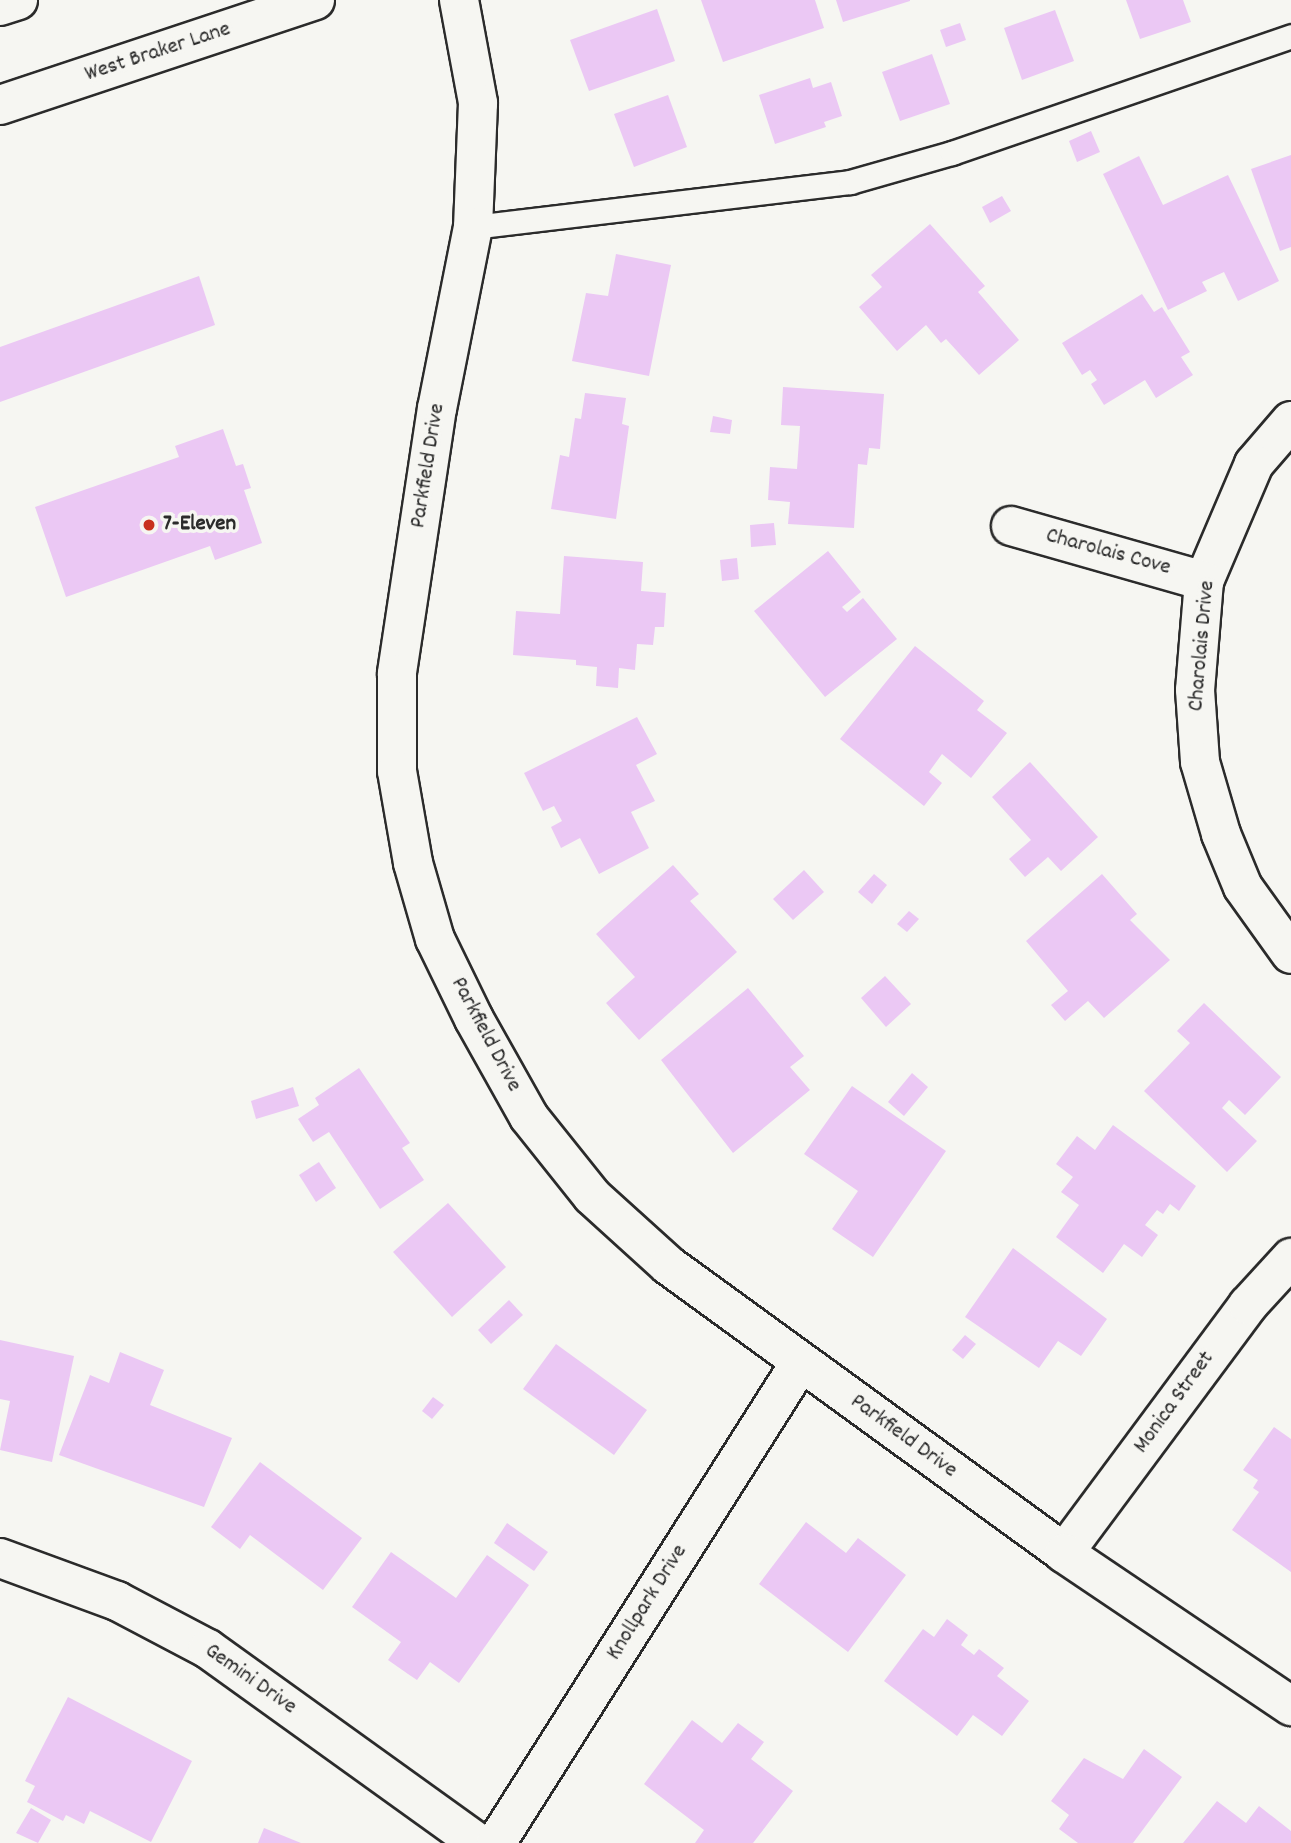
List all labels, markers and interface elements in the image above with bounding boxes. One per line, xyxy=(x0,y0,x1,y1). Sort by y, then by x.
street label: West Braker Lane xyxy=(82,17,234,89)
street label: Parkfield Drive xyxy=(406,402,452,530)
place label: 7-Eleven xyxy=(163,511,236,539)
marker: 7-Eleven xyxy=(141,517,157,533)
street label: Charolais Cove xyxy=(1043,523,1173,583)
street label: Charolais Drive xyxy=(1184,579,1222,713)
street label: Parkfield Drive xyxy=(443,973,527,1097)
street label: Monica Street xyxy=(1129,1346,1221,1460)
street label: Parkfield Drive xyxy=(844,1389,962,1485)
street label: Knollpark Drive xyxy=(601,1540,695,1666)
street label: Gemini Drive xyxy=(199,1638,301,1722)

